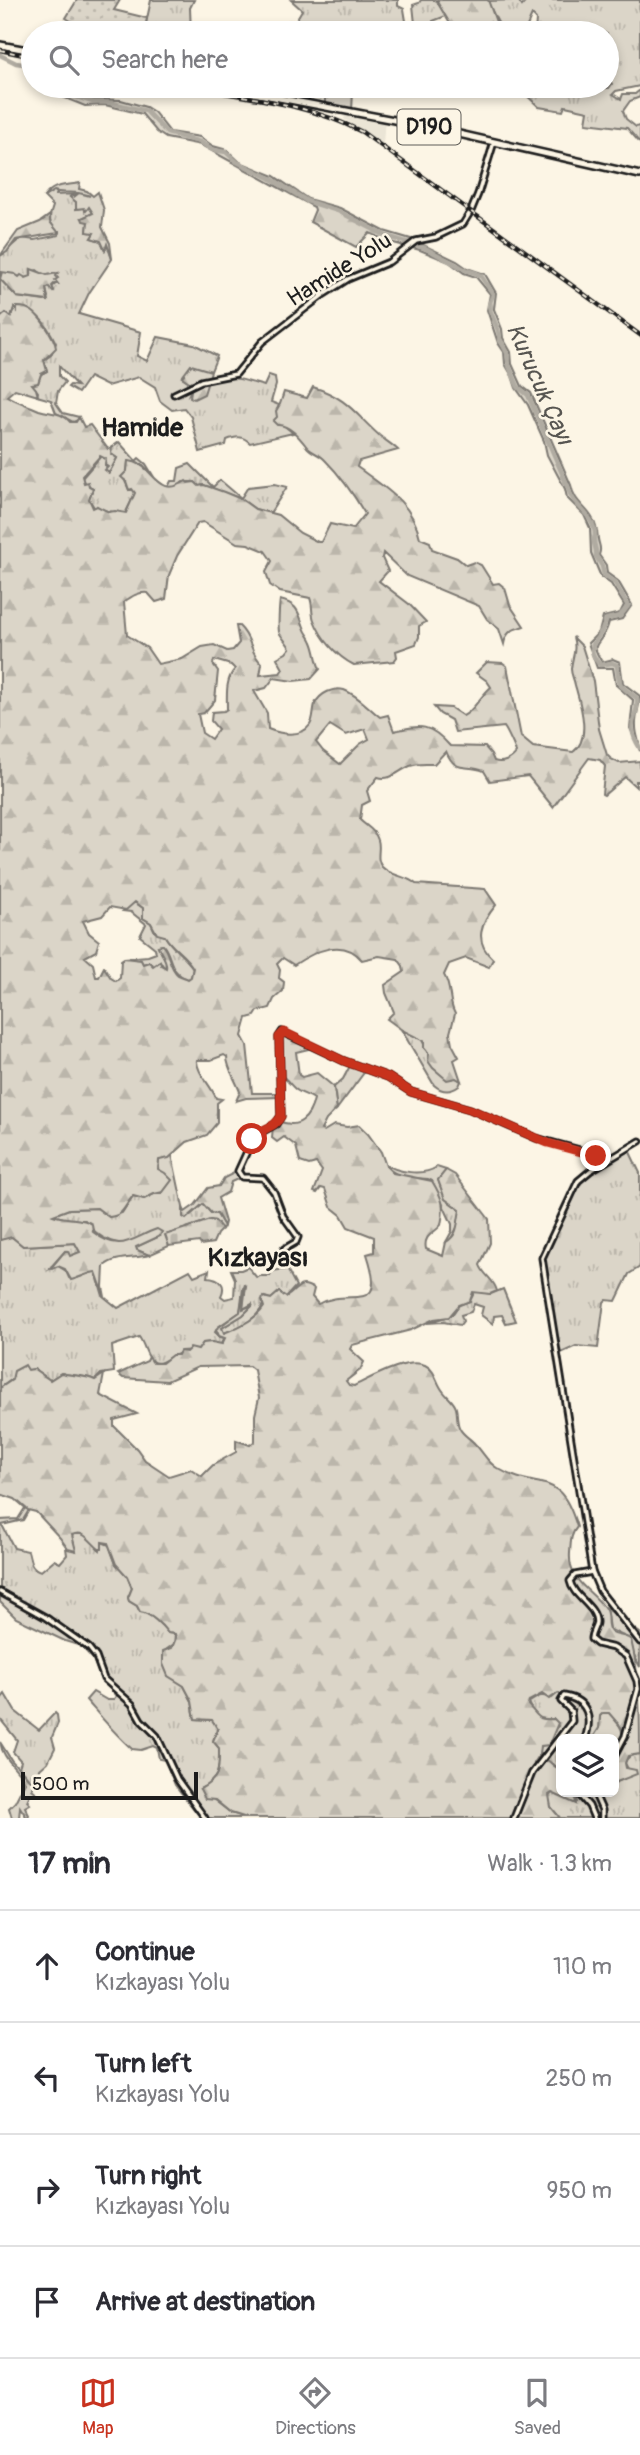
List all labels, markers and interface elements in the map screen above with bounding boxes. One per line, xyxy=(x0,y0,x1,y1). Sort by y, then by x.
search box xyxy=(21,21,619,98)
icon: search xyxy=(45,41,83,79)
text: Search here xyxy=(101,44,228,76)
road number: D190 xyxy=(398,110,460,144)
street label: Hamide Yolu xyxy=(281,226,397,313)
water label: Kurucuk Çayı xyxy=(500,319,580,451)
district label: Hamide xyxy=(101,412,184,444)
route start xyxy=(236,1123,267,1154)
route end xyxy=(580,1140,611,1171)
district label: Kızkayası xyxy=(208,1242,308,1274)
map controls xyxy=(556,1734,619,1797)
button: layers xyxy=(556,1734,619,1797)
scale bar xyxy=(21,1769,198,1801)
text: 500 m xyxy=(32,1772,89,1796)
text: 17 min xyxy=(28,1845,111,1882)
text: Walk · 1.3 km xyxy=(487,1849,612,1878)
text: Continue xyxy=(95,1936,195,1968)
icon: ahead xyxy=(28,1947,66,1985)
text: 110 m xyxy=(553,1952,612,1981)
text: Kızkayası Yolu xyxy=(95,1968,230,1997)
text: Turn left xyxy=(95,2048,191,2080)
icon: left xyxy=(28,2059,66,2097)
text: 250 m xyxy=(546,2064,612,2093)
text: Kızkayası Yolu xyxy=(95,2080,230,2109)
text: Turn right xyxy=(95,2160,201,2192)
icon: right xyxy=(28,2171,66,2209)
text: 950 m xyxy=(547,2176,612,2205)
text: Kızkayası Yolu xyxy=(95,2192,230,2221)
icon: arrive xyxy=(28,2283,66,2321)
text: Arrive at destination xyxy=(95,2286,315,2318)
tab: Map xyxy=(79,2374,117,2440)
tab: Directions xyxy=(275,2374,356,2440)
tab: Saved xyxy=(514,2374,561,2440)

